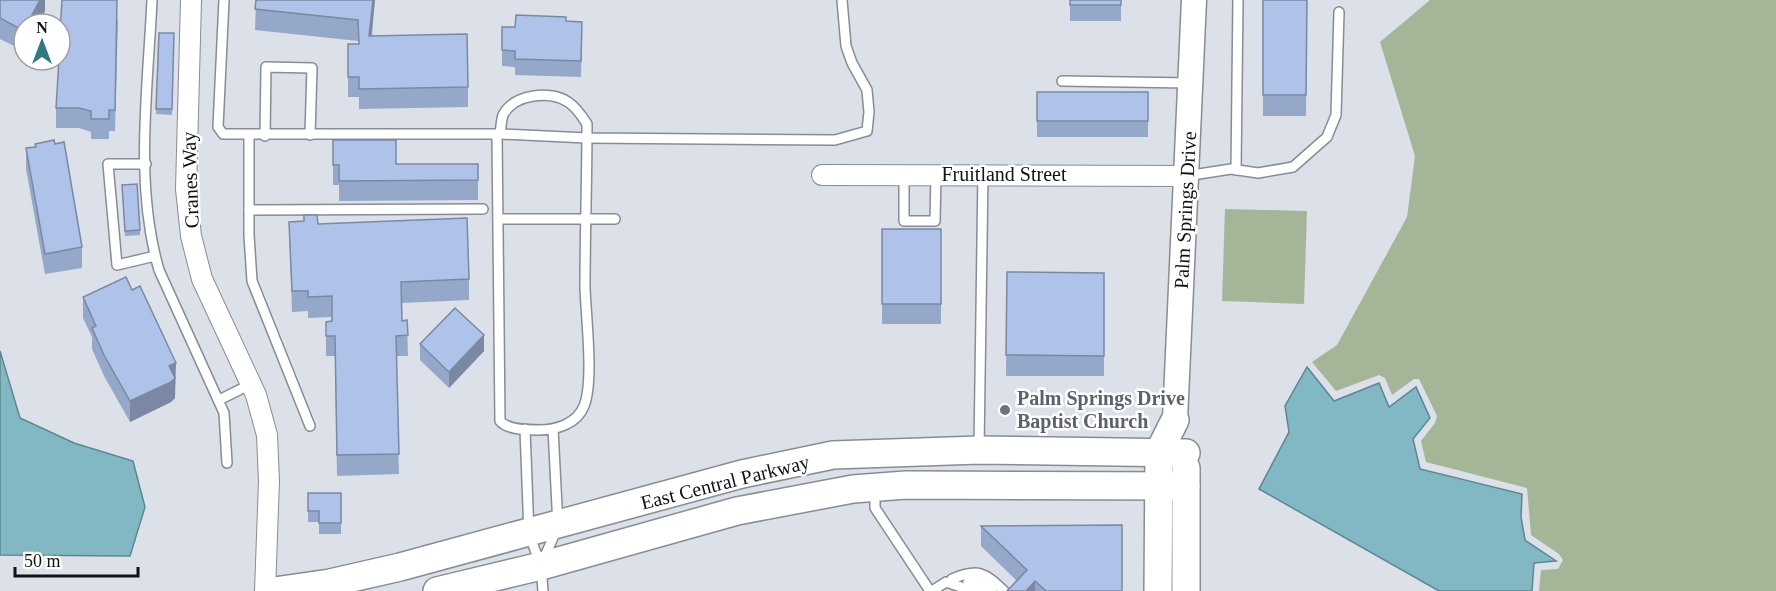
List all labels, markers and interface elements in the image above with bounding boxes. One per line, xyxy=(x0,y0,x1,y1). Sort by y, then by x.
north arrow xyxy=(12,12,72,72)
text: N xyxy=(36,19,48,36)
street label: Cranes Way xyxy=(177,131,204,229)
street label: Palm Springs Drive xyxy=(1170,131,1201,289)
street label: Fruitland Street xyxy=(942,163,1067,185)
place label: Palm Springs Drive Baptist Church xyxy=(1017,387,1185,433)
marker: Palm Springs Drive Baptist Church xyxy=(998,403,1012,417)
street label: East Central Parkway xyxy=(638,450,812,515)
scale bar xyxy=(15,540,138,578)
text: 50 m xyxy=(24,551,61,571)

